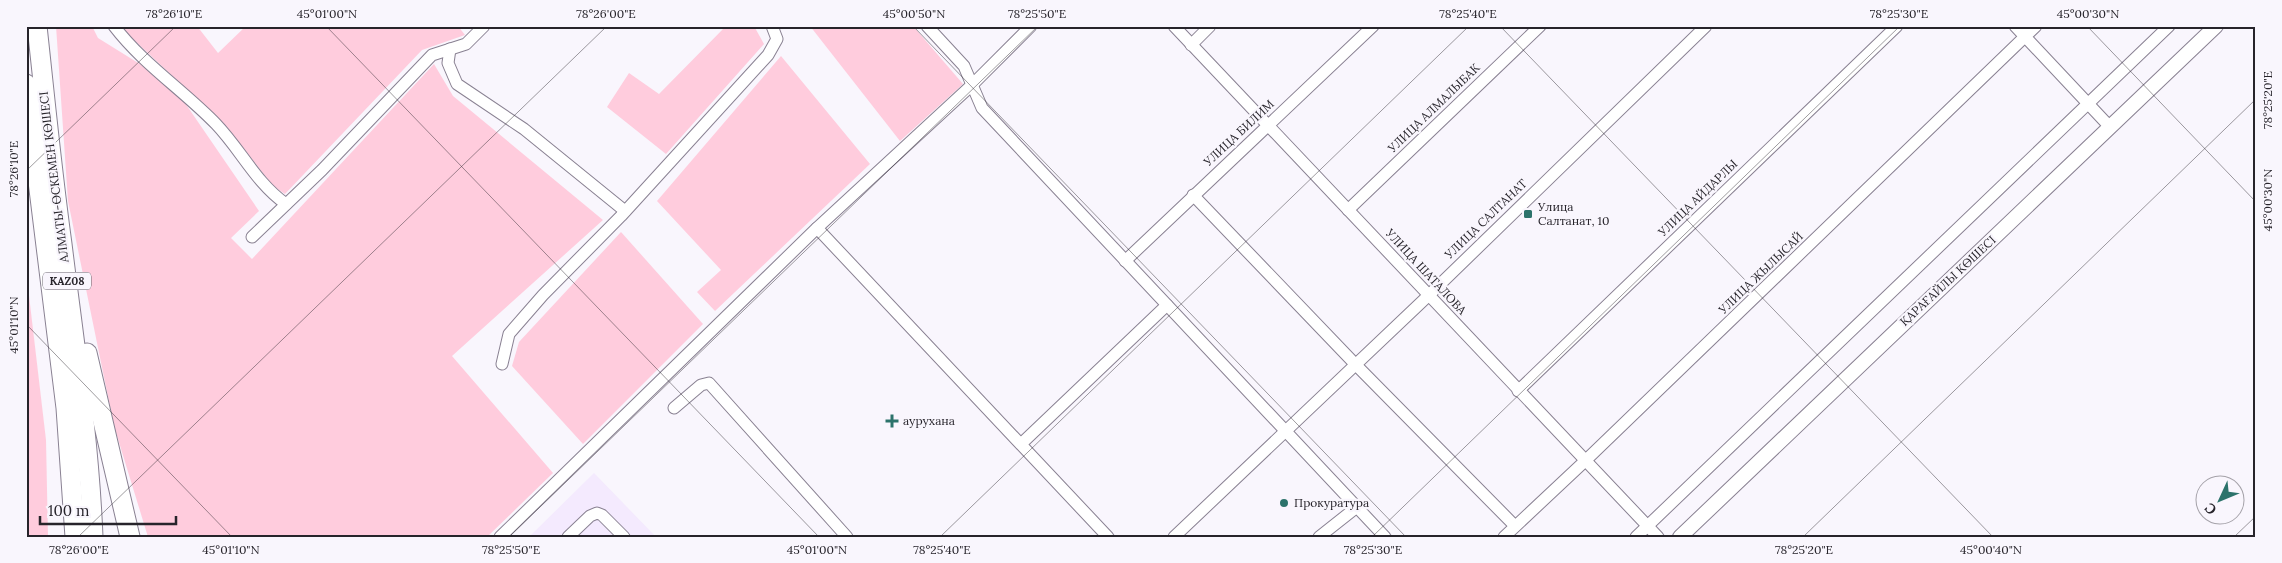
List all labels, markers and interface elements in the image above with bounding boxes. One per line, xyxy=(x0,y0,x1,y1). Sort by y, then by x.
text: 78°26'10"E xyxy=(146,6,202,21)
text: 45°01'00"N xyxy=(297,6,357,21)
text: 78°26'00"E xyxy=(576,6,636,21)
text: 45°00'50"N xyxy=(883,6,945,21)
text: 78°25'50"E xyxy=(1008,6,1066,21)
text: 78°25'40"E xyxy=(1439,6,1497,21)
text: 78°25'30"E xyxy=(1870,6,1928,21)
text: 45°00'30"N xyxy=(2057,6,2119,21)
street label: УЛИЦА АЛМАЛЫБАК xyxy=(1384,59,1483,156)
text: 78°25'20"E xyxy=(2260,71,2275,129)
street label: АЛМАТЫ-ӨСКЕМЕН КӨШЕСІ xyxy=(36,91,72,264)
street label: УЛИЦА БИЛИМ xyxy=(1200,96,1277,170)
text: 78°26'10"E xyxy=(6,141,21,197)
street label: УЛИЦА АЙДАРЛЫ xyxy=(1654,156,1740,240)
text: 45°00'30"N xyxy=(2260,169,2275,231)
street label: УЛИЦА САЛТАНАТ xyxy=(1441,175,1530,262)
place label: Улица Салтанат, 10 xyxy=(1537,199,1609,228)
marker: Улица Салтанат, 10 xyxy=(1522,208,1534,220)
street label: УЛИЦА ШАТАЛОВА xyxy=(1382,225,1470,318)
street label: УЛИЦА ЖЫЛЫСАЙ xyxy=(1715,228,1806,317)
street label: ҚАРАҒАЙЛЫ КӨШЕСІ xyxy=(1897,232,1999,329)
road number: KAZ08 xyxy=(43,272,91,290)
text: 45°01'10"N xyxy=(6,296,21,354)
place label: аурухана xyxy=(903,413,955,428)
marker: аурухана xyxy=(885,414,899,428)
north arrow xyxy=(2194,476,2244,526)
scale bar xyxy=(40,493,176,525)
place label: Прокуратура xyxy=(1294,495,1369,510)
marker: Прокуратура xyxy=(1278,497,1290,509)
text: С xyxy=(2201,499,2220,519)
text: 100 m xyxy=(48,501,89,520)
text: 78°26'00"E xyxy=(49,542,109,557)
text: 45°01'10"N xyxy=(202,542,260,557)
text: 78°25'50"E xyxy=(482,542,540,557)
text: 45°01'00"N xyxy=(787,542,847,557)
text: 78°25'40"E xyxy=(913,542,971,557)
text: 78°25'30"E xyxy=(1344,542,1402,557)
text: 78°25'20"E xyxy=(1775,542,1833,557)
text: 45°00'40"N xyxy=(1960,542,2022,557)

